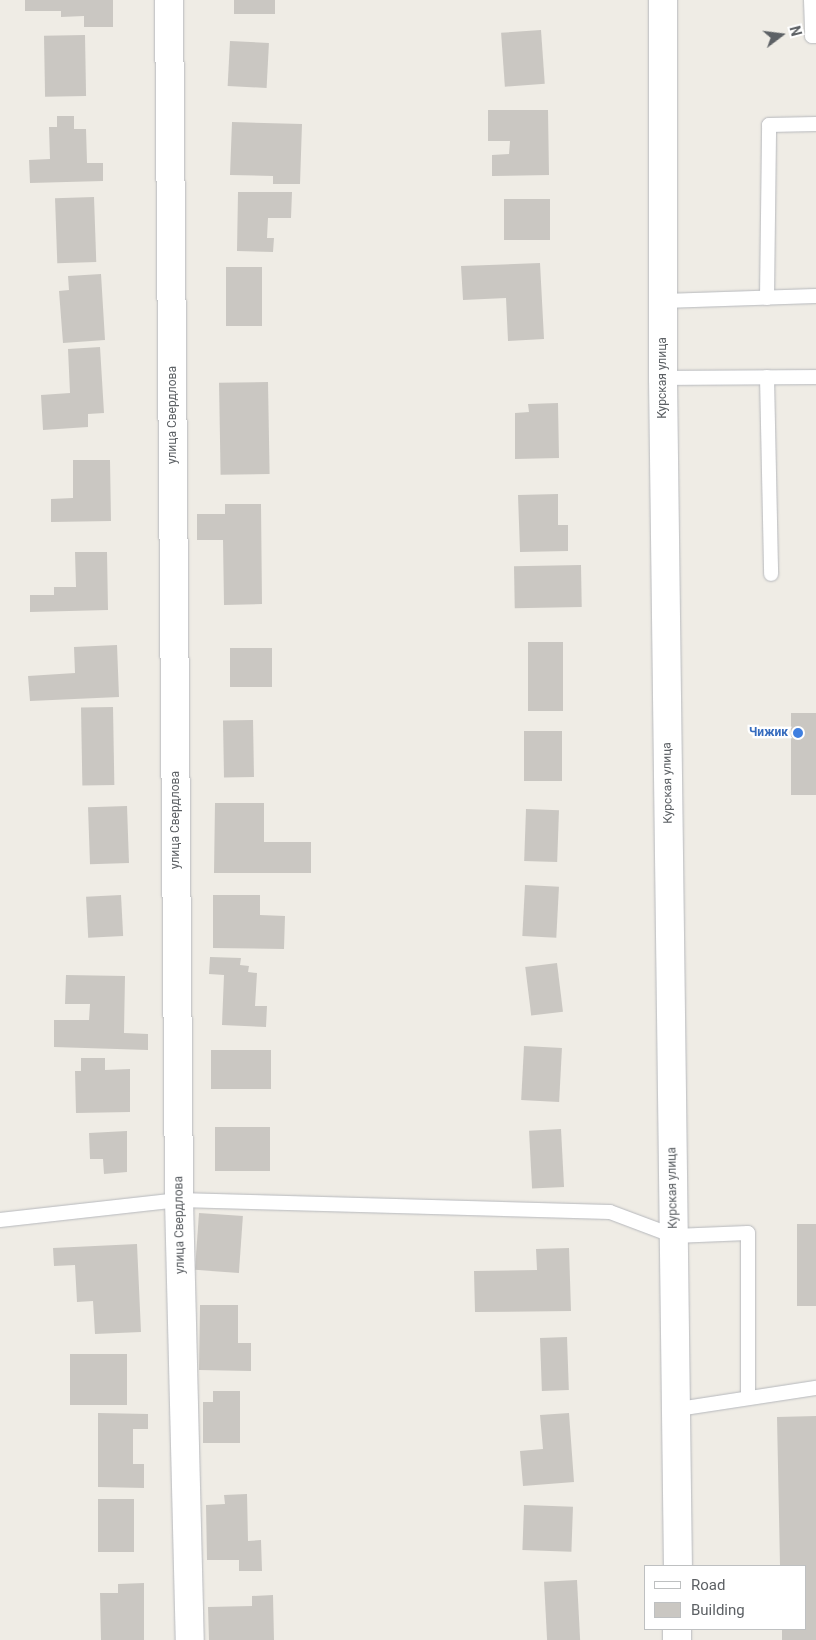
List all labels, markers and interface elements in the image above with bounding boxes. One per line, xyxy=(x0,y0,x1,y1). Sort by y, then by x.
north arrow xyxy=(756,10,806,60)
text: N xyxy=(786,24,804,38)
street label: Курская улица xyxy=(656,337,670,419)
street label: улица Свердлова xyxy=(166,366,180,464)
place label: Чижик xyxy=(749,726,788,740)
marker: Чижик xyxy=(792,727,804,739)
street label: Курская улица xyxy=(660,742,676,824)
street label: улица Свердлова xyxy=(169,771,183,869)
street label: Курская улица xyxy=(665,1147,681,1229)
street label: улица Свердлова xyxy=(172,1176,188,1274)
legend xyxy=(644,1565,806,1630)
text: Road xyxy=(691,1576,725,1594)
text: Building xyxy=(691,1601,745,1619)

